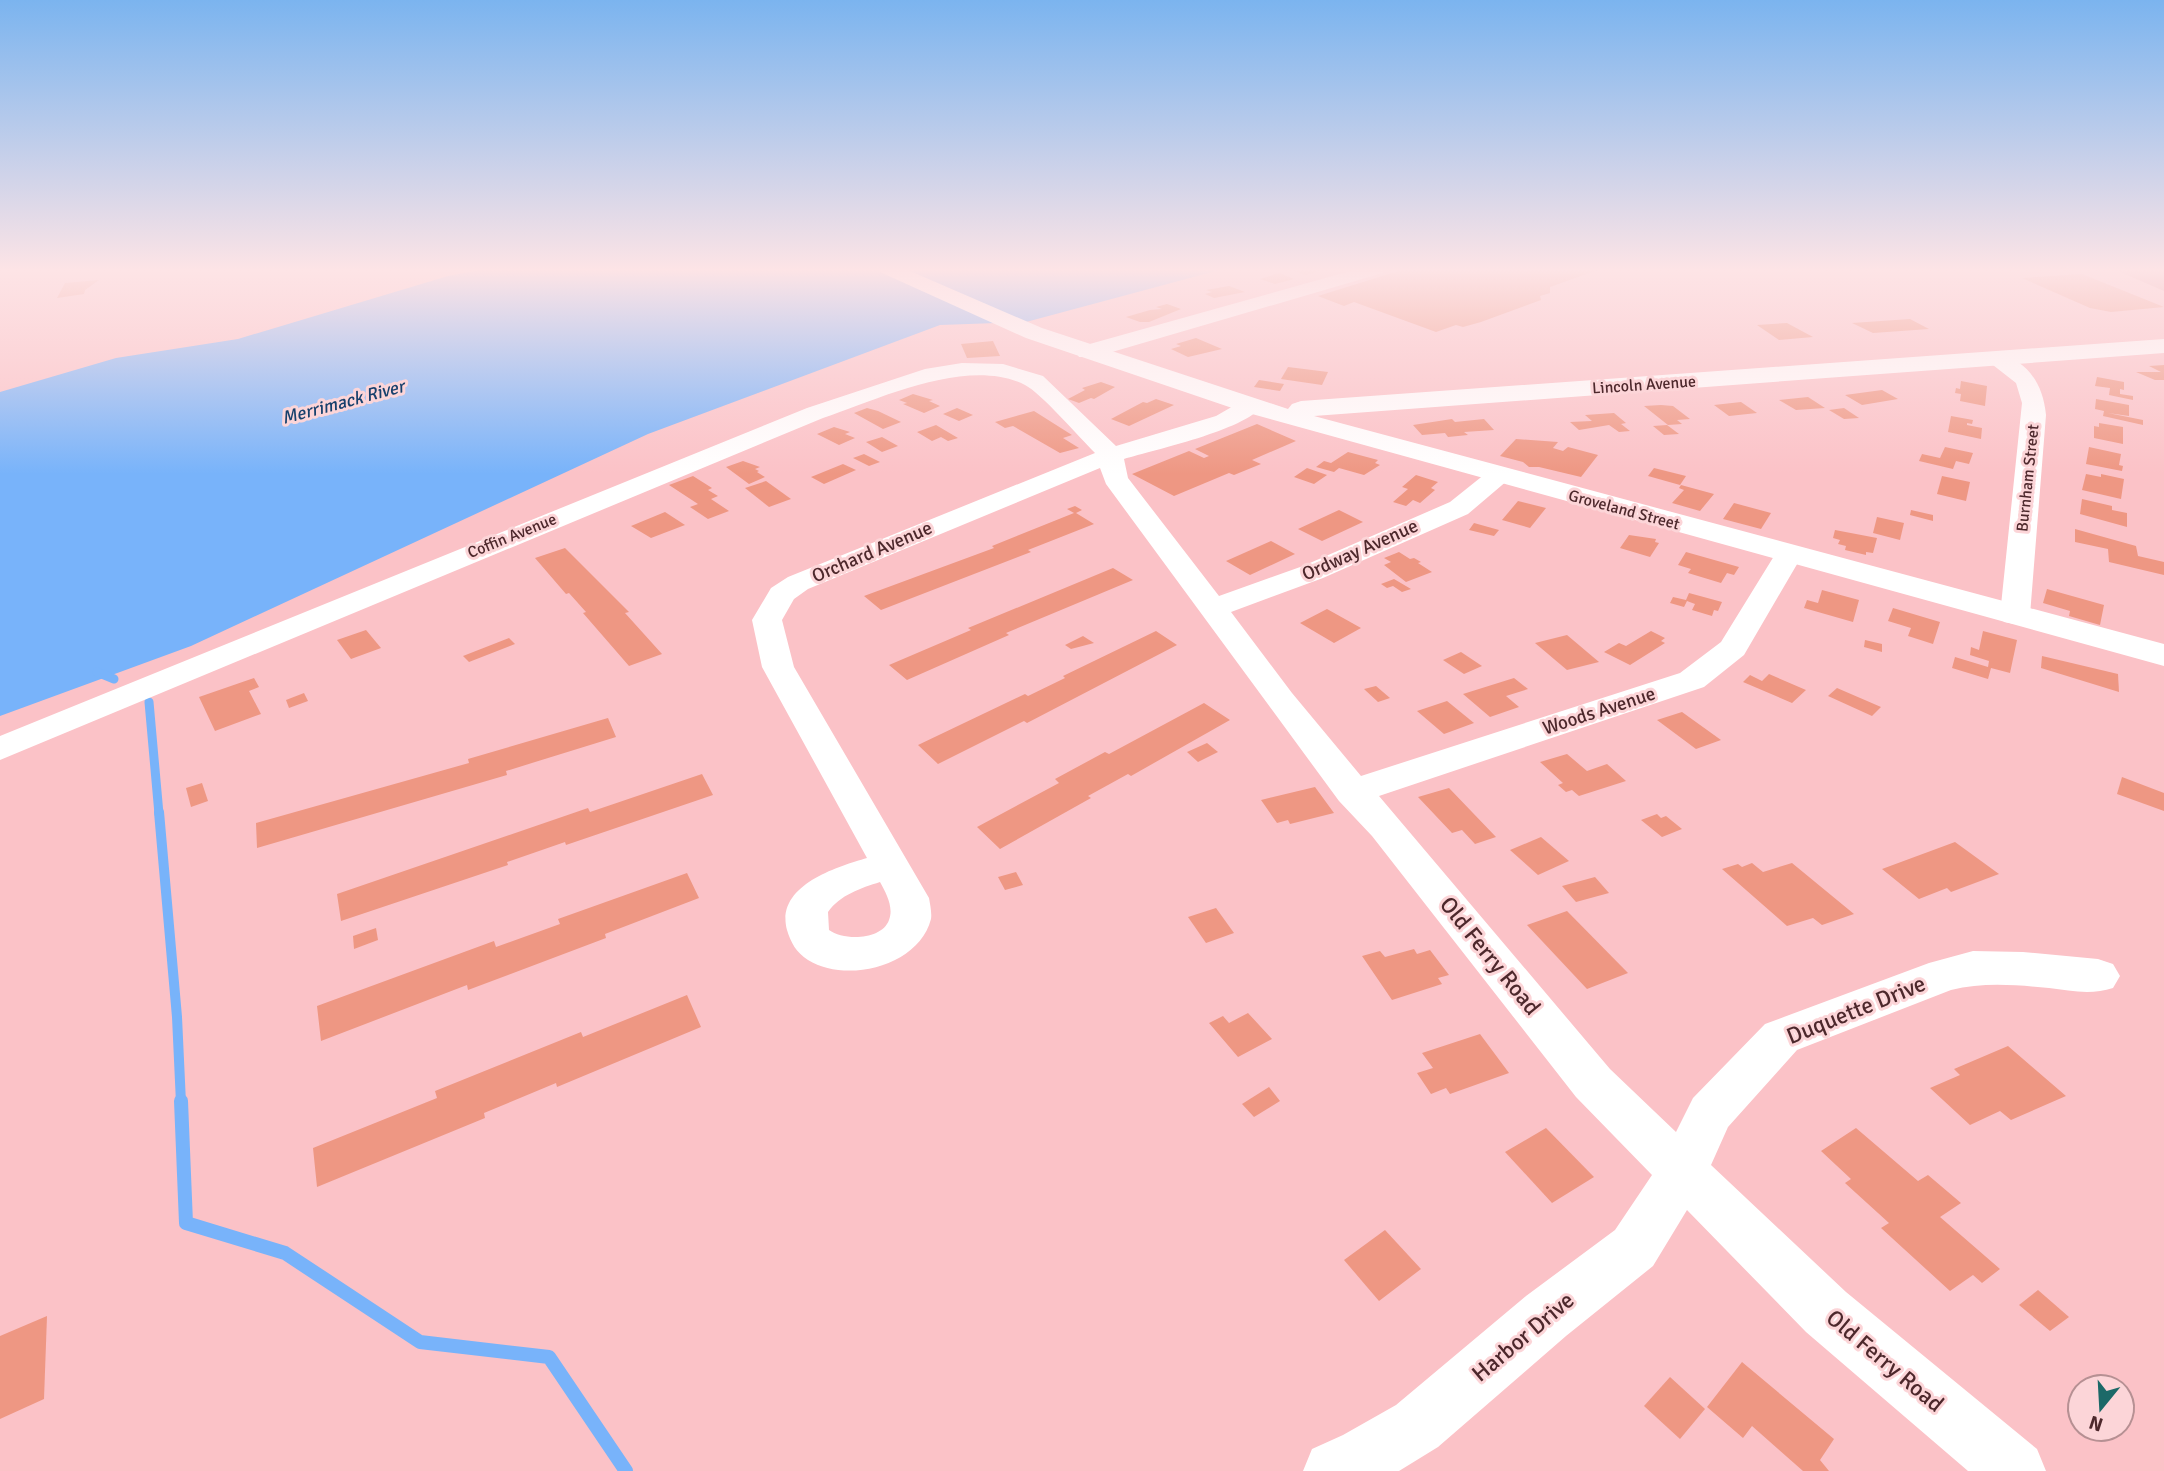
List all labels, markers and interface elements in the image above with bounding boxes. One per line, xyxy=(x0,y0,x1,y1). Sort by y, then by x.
street label: Lincoln Avenue xyxy=(1591,371,1697,399)
water label: Merrimack River xyxy=(279,374,409,429)
street label: Burnham Street xyxy=(2012,423,2044,533)
street label: Groveland Street xyxy=(1566,486,1682,535)
street label: Coffin Avenue xyxy=(465,509,559,563)
street label: Ordway Avenue xyxy=(1298,514,1422,586)
street label: Orchard Avenue xyxy=(808,516,936,588)
street label: Woods Avenue xyxy=(1540,681,1658,741)
street label: Old Ferry Road xyxy=(1433,891,1547,1021)
street label: Duquette Drive xyxy=(1782,969,1930,1051)
street label: Harbor Drive xyxy=(1466,1286,1580,1388)
street label: Old Ferry Road xyxy=(1820,1303,1950,1419)
north arrow xyxy=(2066,1373,2136,1443)
text: N xyxy=(2086,1410,2106,1437)

